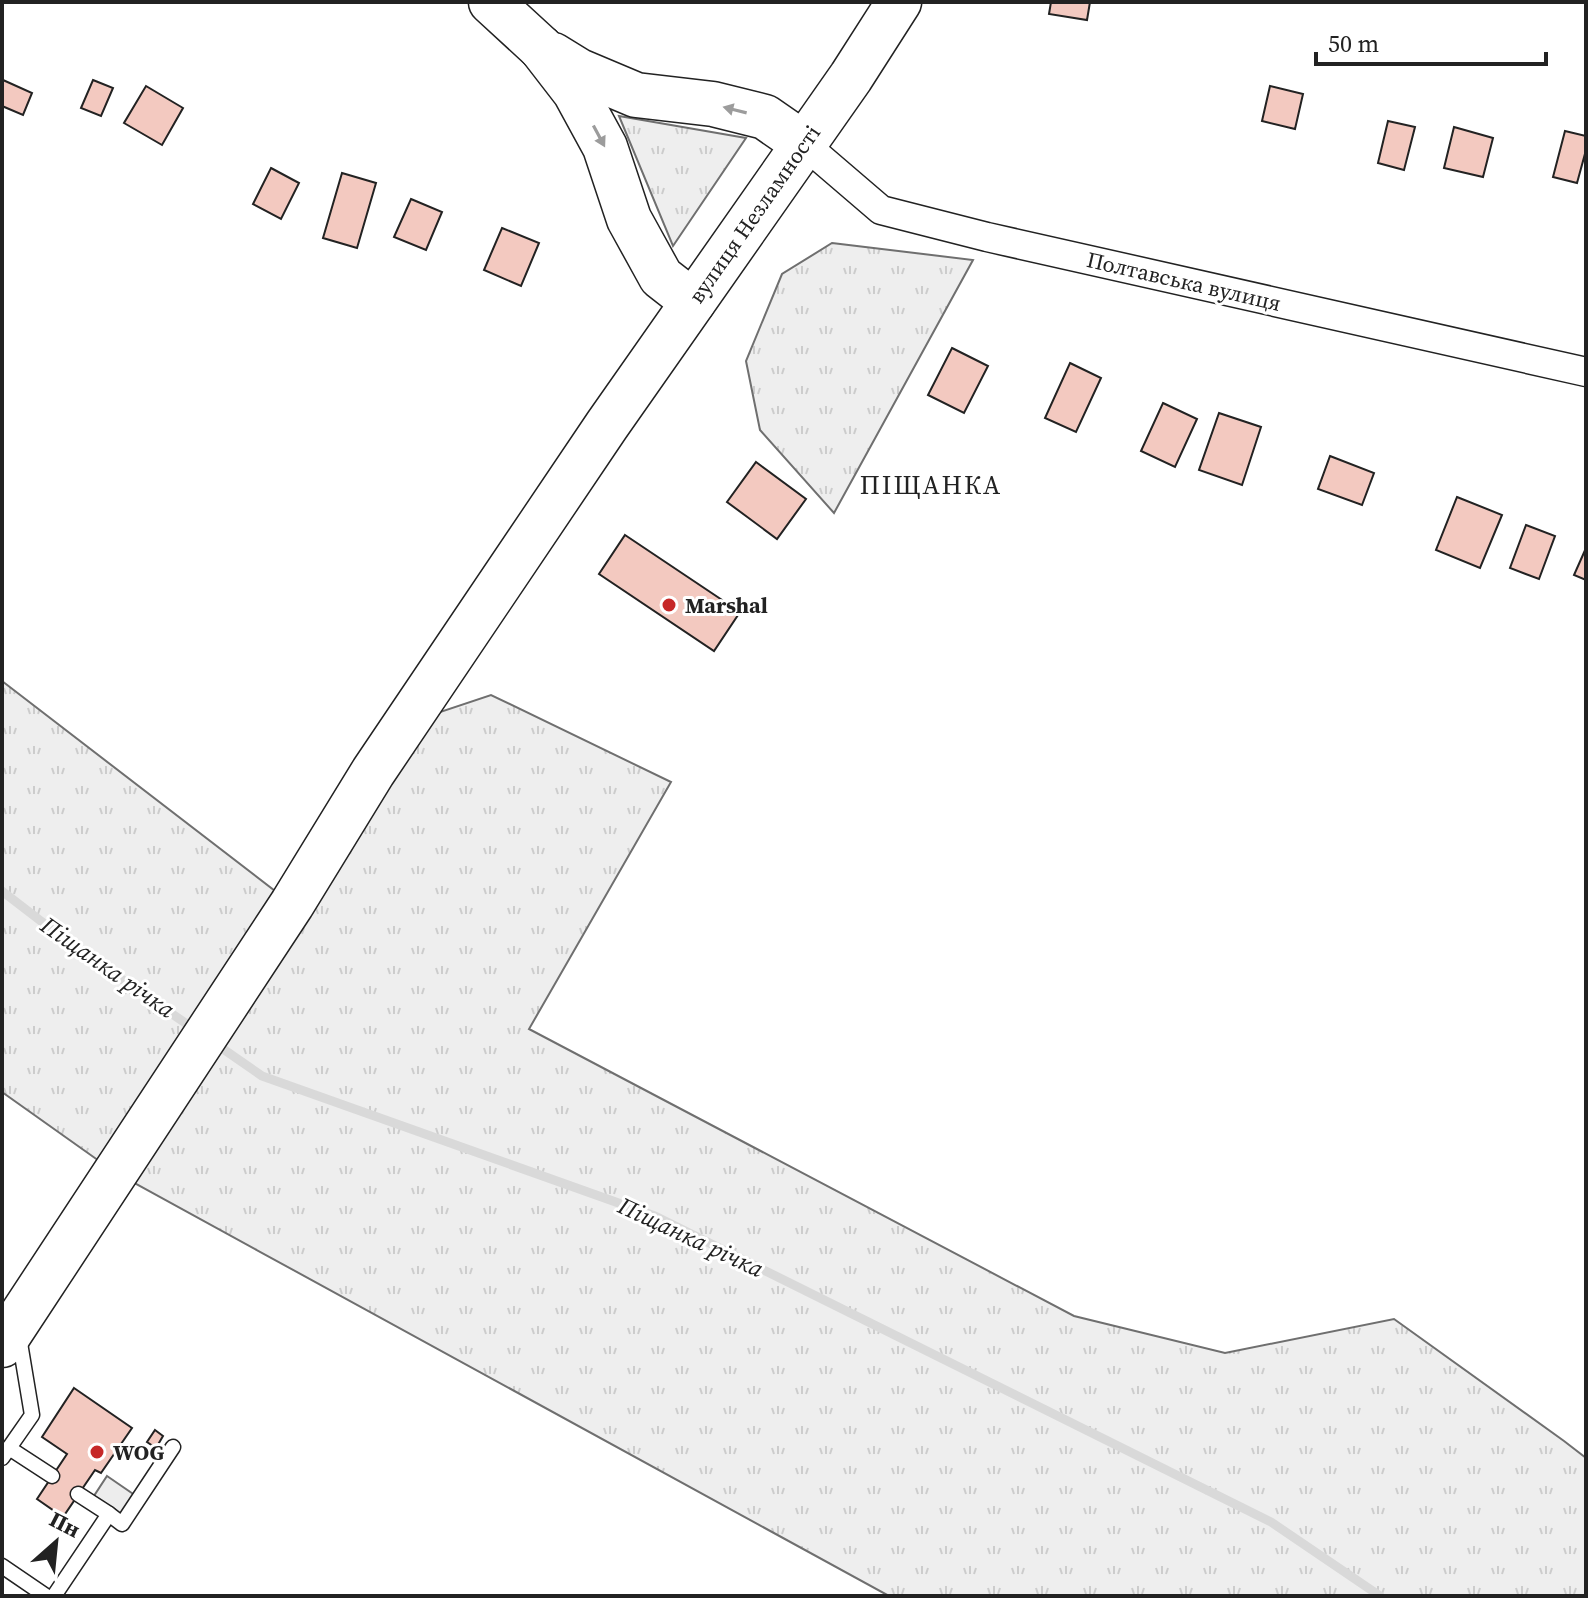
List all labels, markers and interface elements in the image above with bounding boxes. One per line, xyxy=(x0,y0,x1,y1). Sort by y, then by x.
scale bar xyxy=(1316,16,1546,66)
text: 50 m xyxy=(1328,27,1379,60)
one-way arrow xyxy=(723,103,748,115)
street label: вулиця Незламності xyxy=(681,119,827,309)
one-way arrow xyxy=(592,125,605,148)
street label: Полтавська вулиця xyxy=(1084,244,1284,318)
district label: ПІЩАНКА xyxy=(860,467,1002,503)
place label: Marshal xyxy=(685,590,768,620)
marker: Marshal xyxy=(660,596,678,614)
water label: Піщанка річка xyxy=(33,908,182,1026)
water label: Піщанка річка xyxy=(612,1188,770,1285)
place label: WOG xyxy=(113,1437,165,1467)
marker: WOG xyxy=(88,1443,106,1461)
north arrow xyxy=(16,1502,96,1582)
text: Пн xyxy=(45,1504,86,1545)

